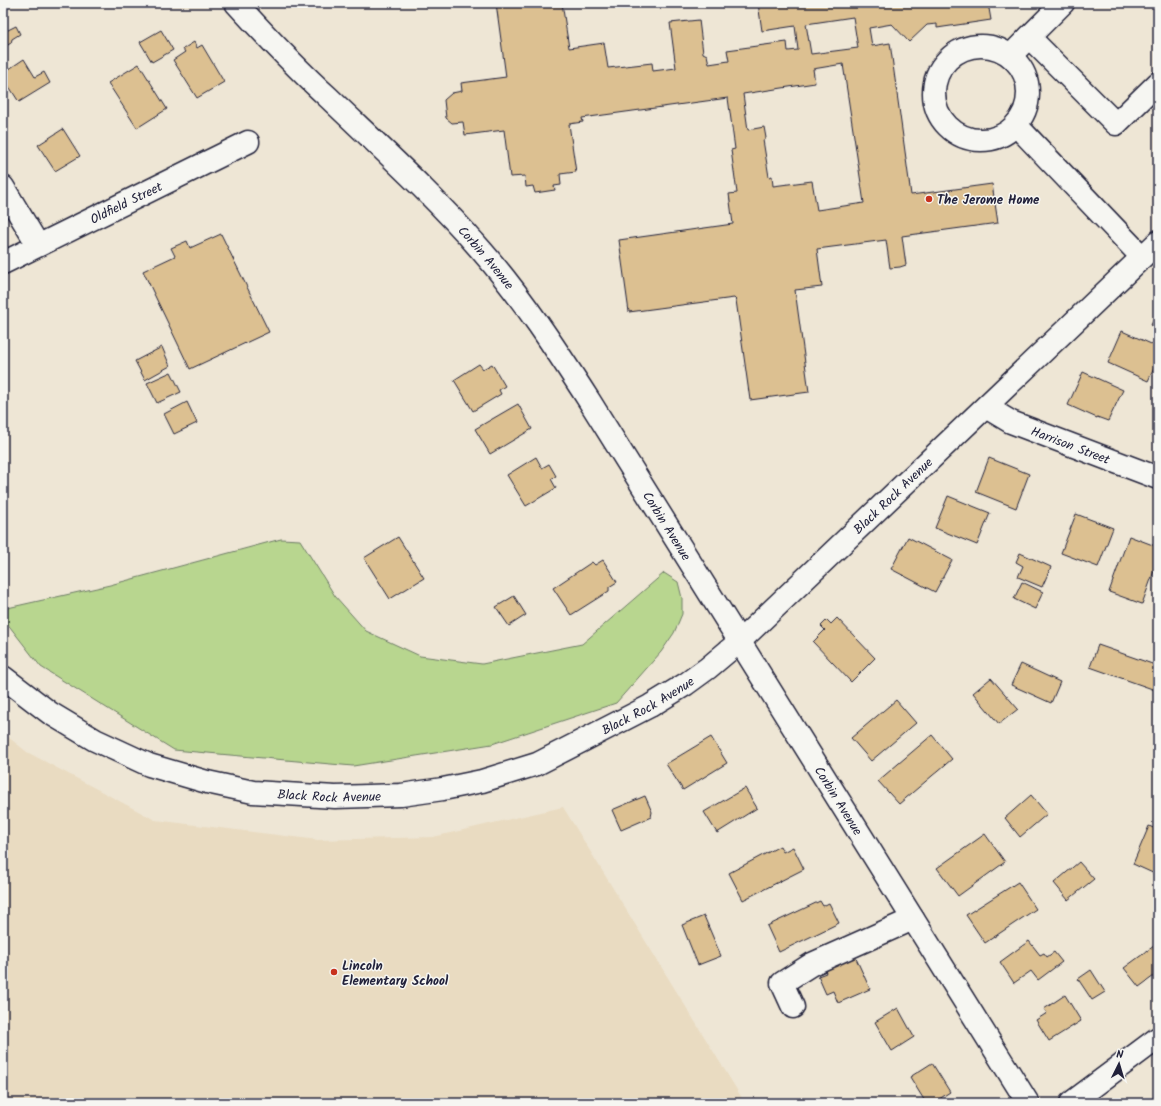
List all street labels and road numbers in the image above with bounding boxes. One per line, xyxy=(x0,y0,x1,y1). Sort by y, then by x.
street label: Oldfield Street xyxy=(87,176,167,230)
street label: Corbin Avenue xyxy=(452,221,519,295)
street label: Harrison Street xyxy=(1028,422,1114,471)
street label: Black Rock Avenue xyxy=(849,453,939,540)
street label: Corbin Avenue xyxy=(636,488,696,565)
street label: Black Rock Avenue xyxy=(598,672,700,741)
street label: Corbin Avenue xyxy=(808,762,867,840)
street label: Black Rock Avenue xyxy=(277,785,381,809)

